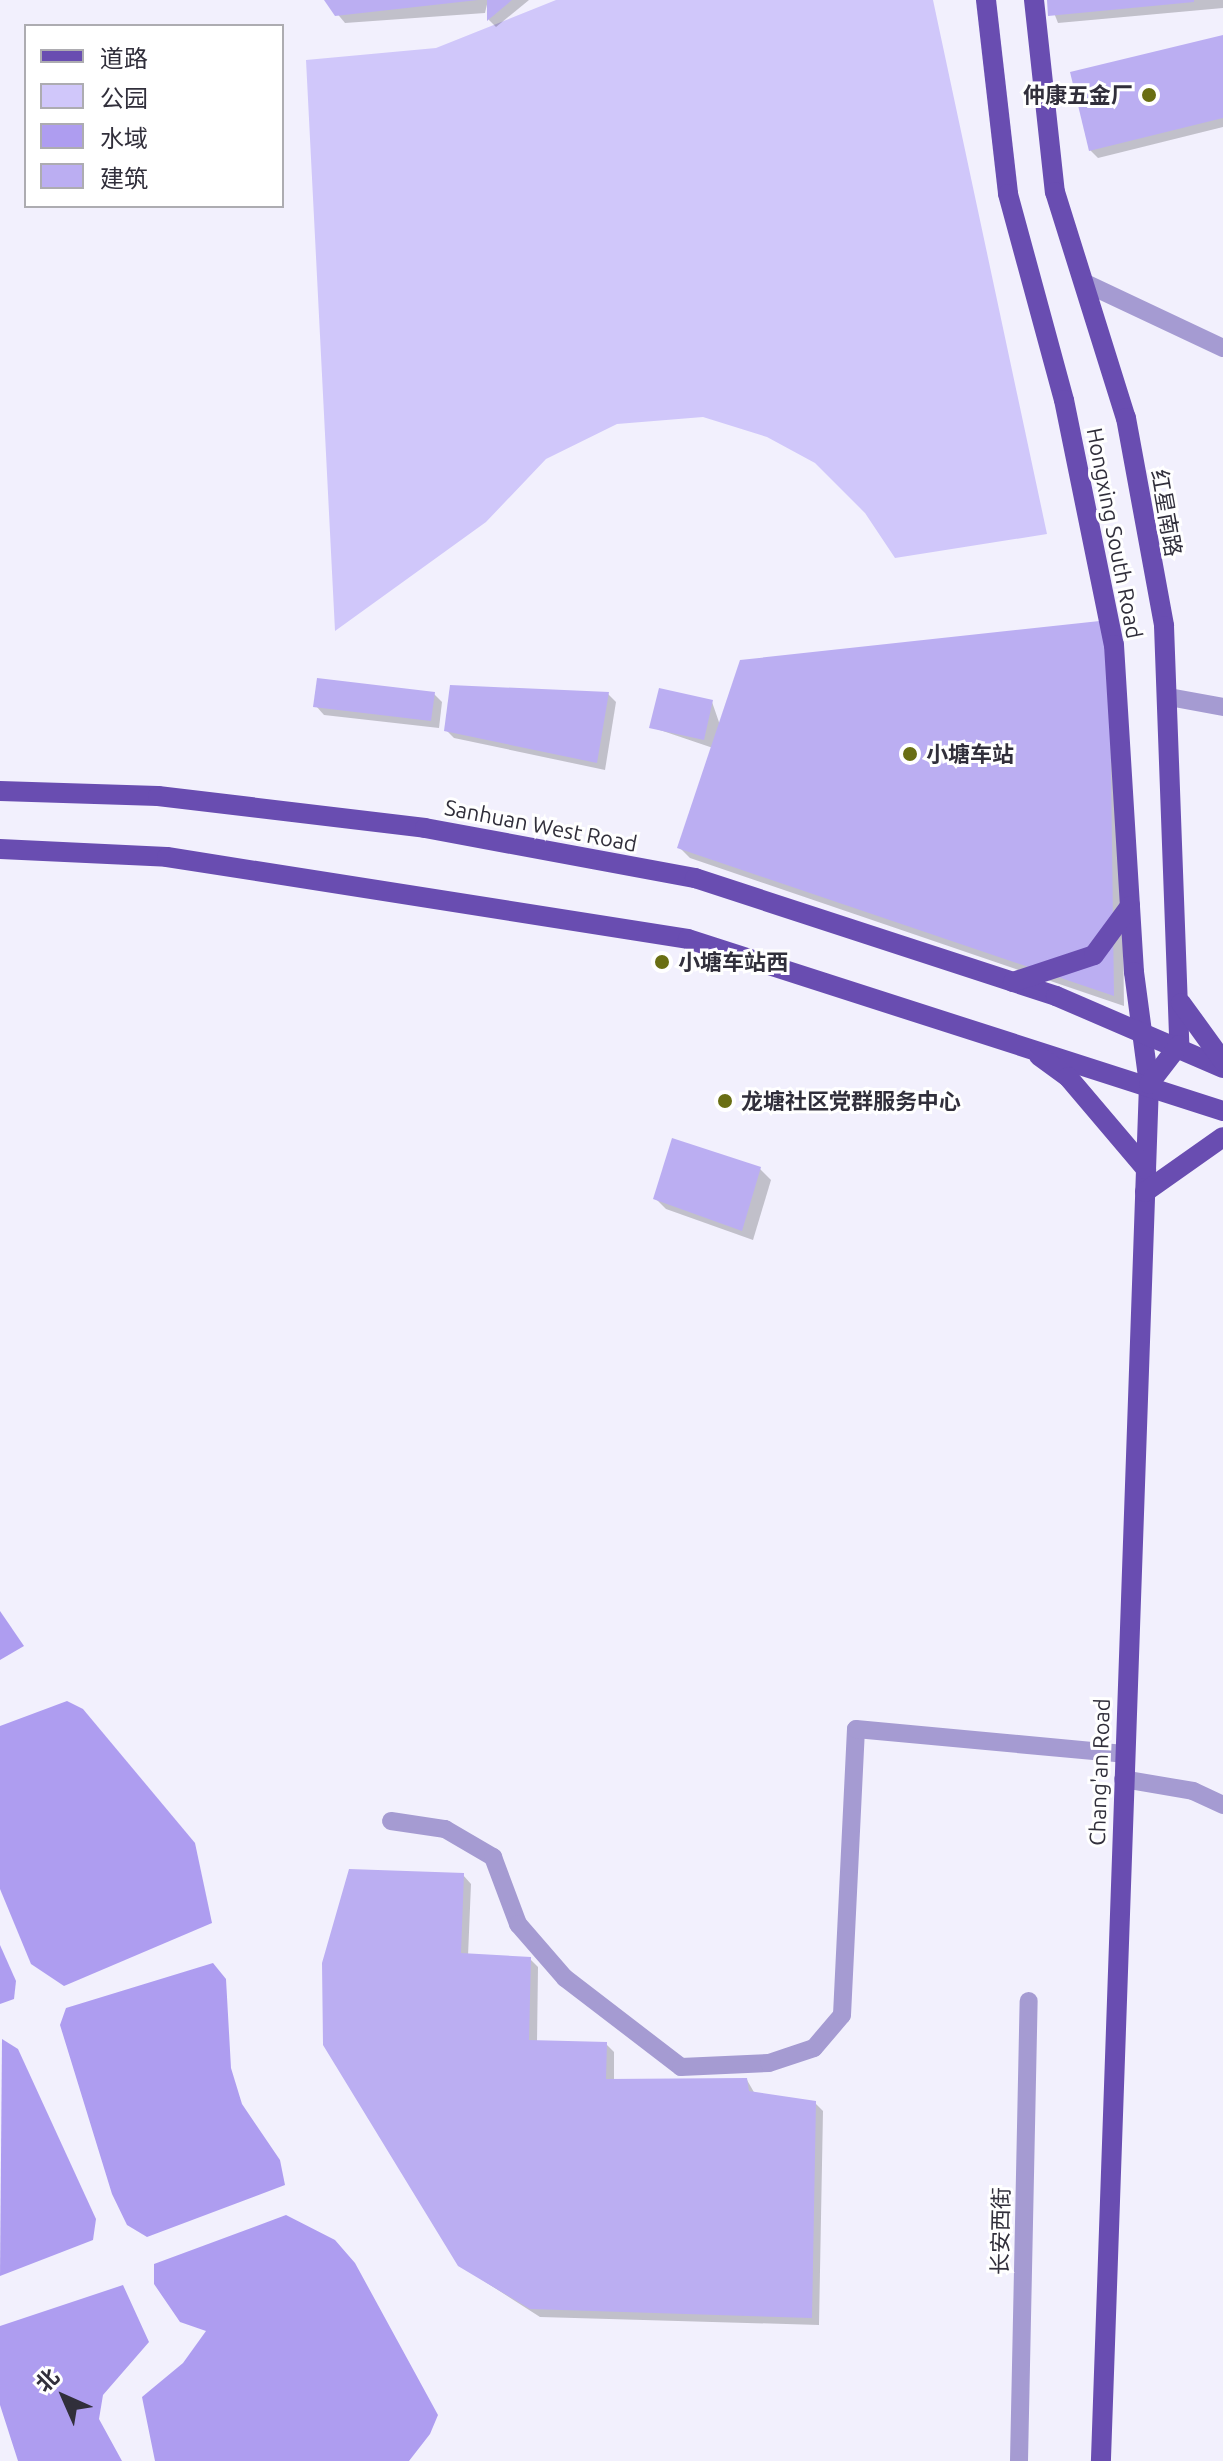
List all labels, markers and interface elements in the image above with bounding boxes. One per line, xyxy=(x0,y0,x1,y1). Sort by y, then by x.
legend xyxy=(24,24,284,208)
text: 道路 xyxy=(100,45,148,72)
place label: 仲康五金厂 xyxy=(1023,82,1133,108)
text: 公园 xyxy=(100,85,148,112)
marker: 仲康五金厂 xyxy=(1140,86,1158,104)
text: 水域 xyxy=(100,125,148,152)
text: 建筑 xyxy=(100,165,148,192)
street label: Hongxing South Road xyxy=(1082,425,1148,641)
street label: 红星南路 xyxy=(1146,467,1188,559)
place label: 小塘车站 xyxy=(926,741,1014,767)
marker: 小塘车站 xyxy=(901,745,919,763)
street label: Sanhuan West Road xyxy=(442,793,640,857)
place label: 小塘车站西 xyxy=(678,949,788,975)
marker: 小塘车站西 xyxy=(653,953,671,971)
place label: 龙塘社区党群服务中心 xyxy=(741,1088,961,1114)
marker: 龙塘社区党群服务中心 xyxy=(716,1092,734,1110)
street label: Chang'an Road xyxy=(1083,1698,1115,1846)
street label: 长安西街 xyxy=(986,2187,1014,2275)
north arrow xyxy=(24,2357,104,2437)
text: 北 xyxy=(30,2363,63,2396)

